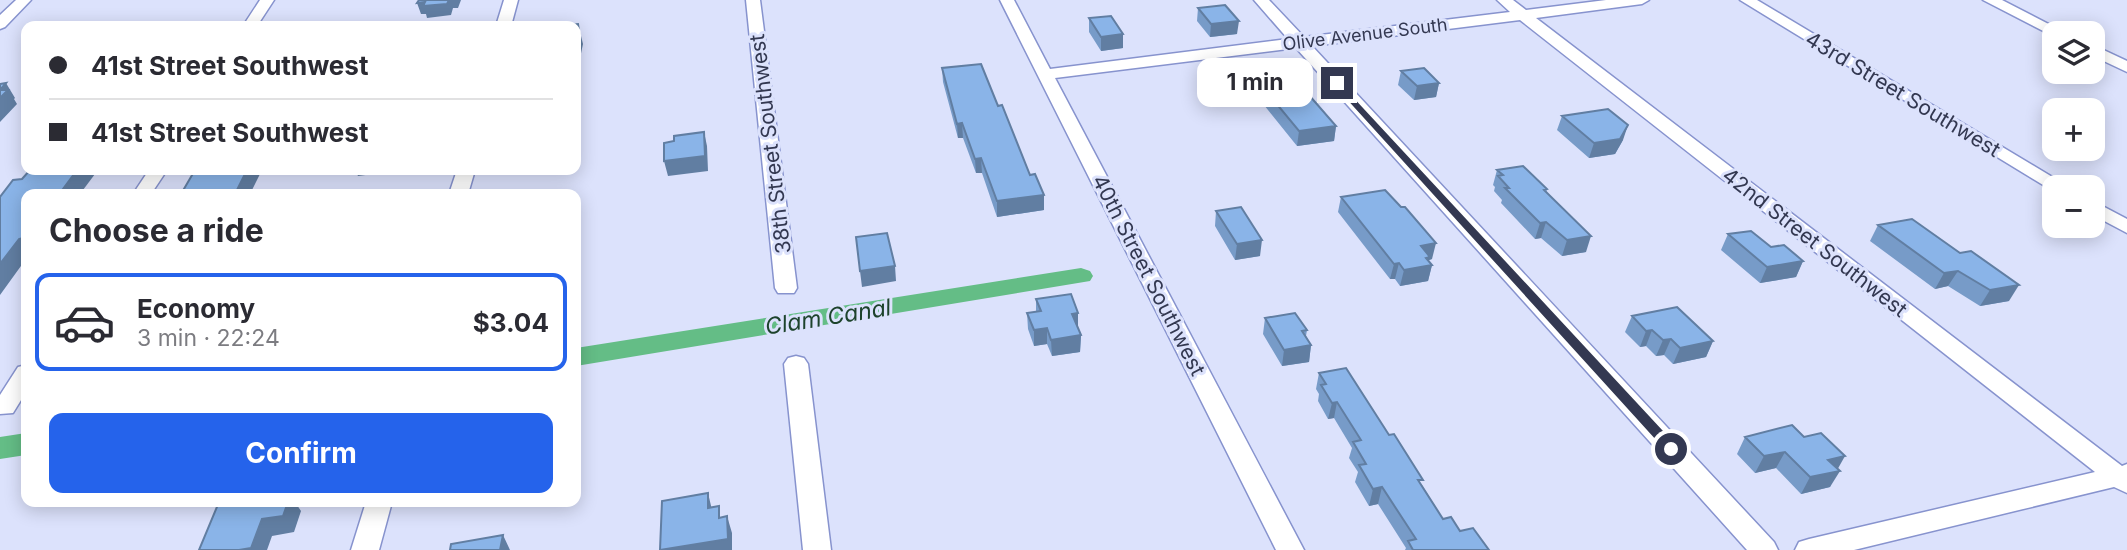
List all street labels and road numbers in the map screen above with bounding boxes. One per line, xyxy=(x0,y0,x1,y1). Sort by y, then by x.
street label: Olive Avenue South xyxy=(1282,13,1448,55)
street label: 43rd Street Southwest xyxy=(1801,26,2005,162)
street label: 38th Street Southwest xyxy=(744,33,796,255)
street label: 42nd Street Southwest xyxy=(1718,162,1912,322)
street label: 40th Street Southwest xyxy=(1087,170,1211,380)

